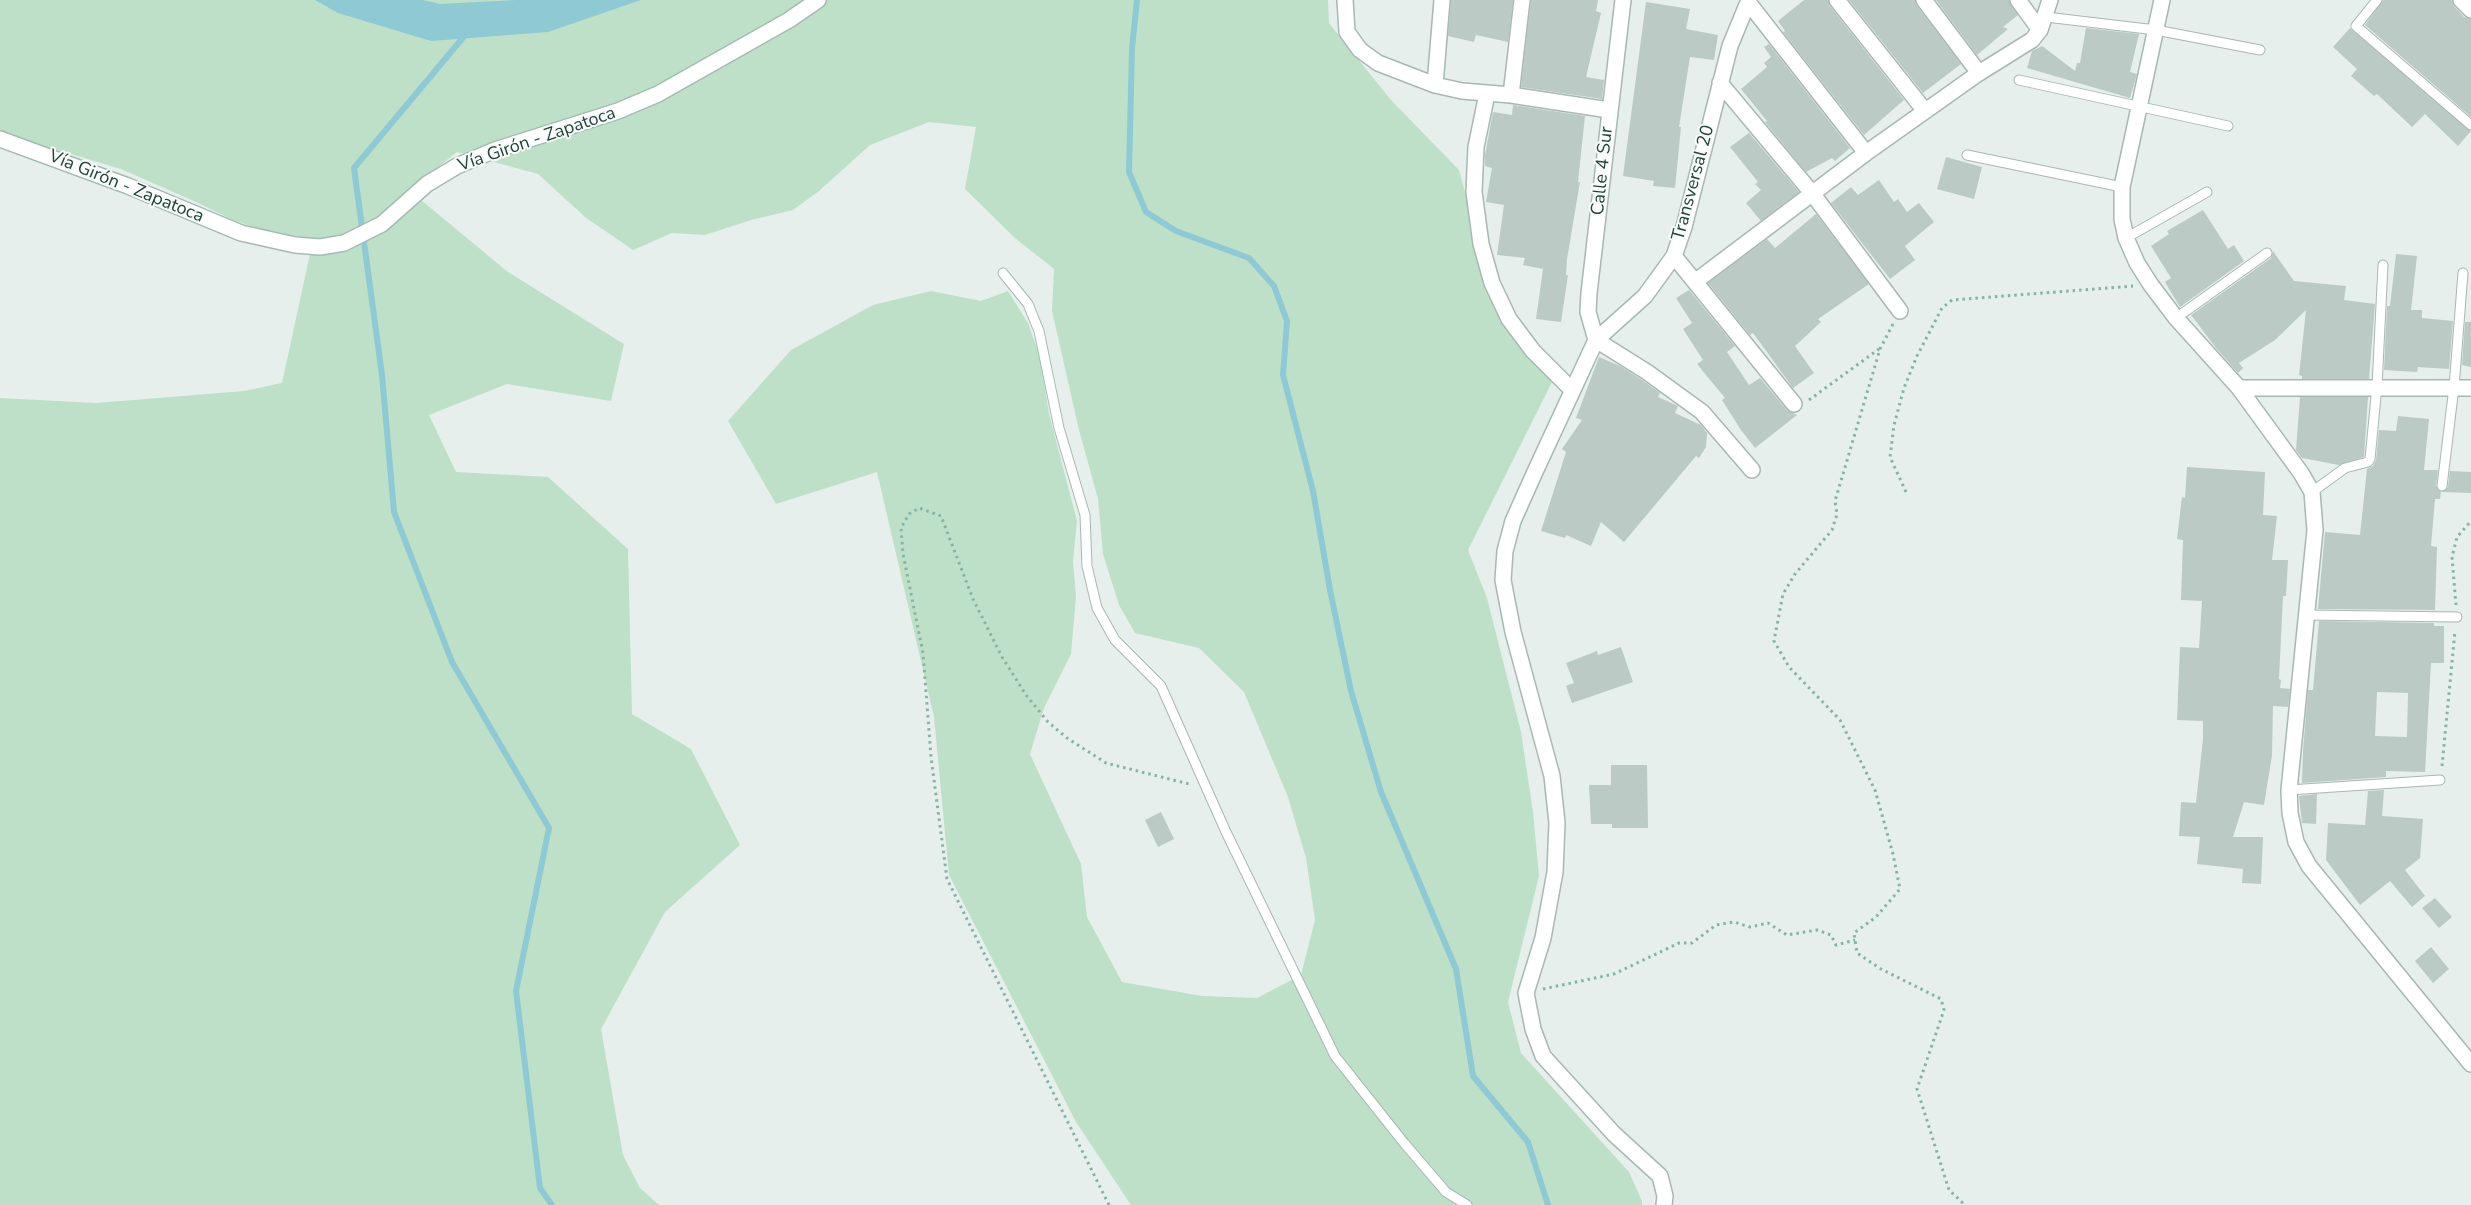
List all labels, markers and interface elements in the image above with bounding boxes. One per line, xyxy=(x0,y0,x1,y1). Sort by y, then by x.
street label: Vía Girón - Zapatoca xyxy=(455,103,619,177)
street label: Transversal 20 xyxy=(1668,123,1720,243)
street label: Calle 4 Sur xyxy=(1588,126,1618,216)
street label: Vía Girón - Zapatoca xyxy=(45,146,207,228)

